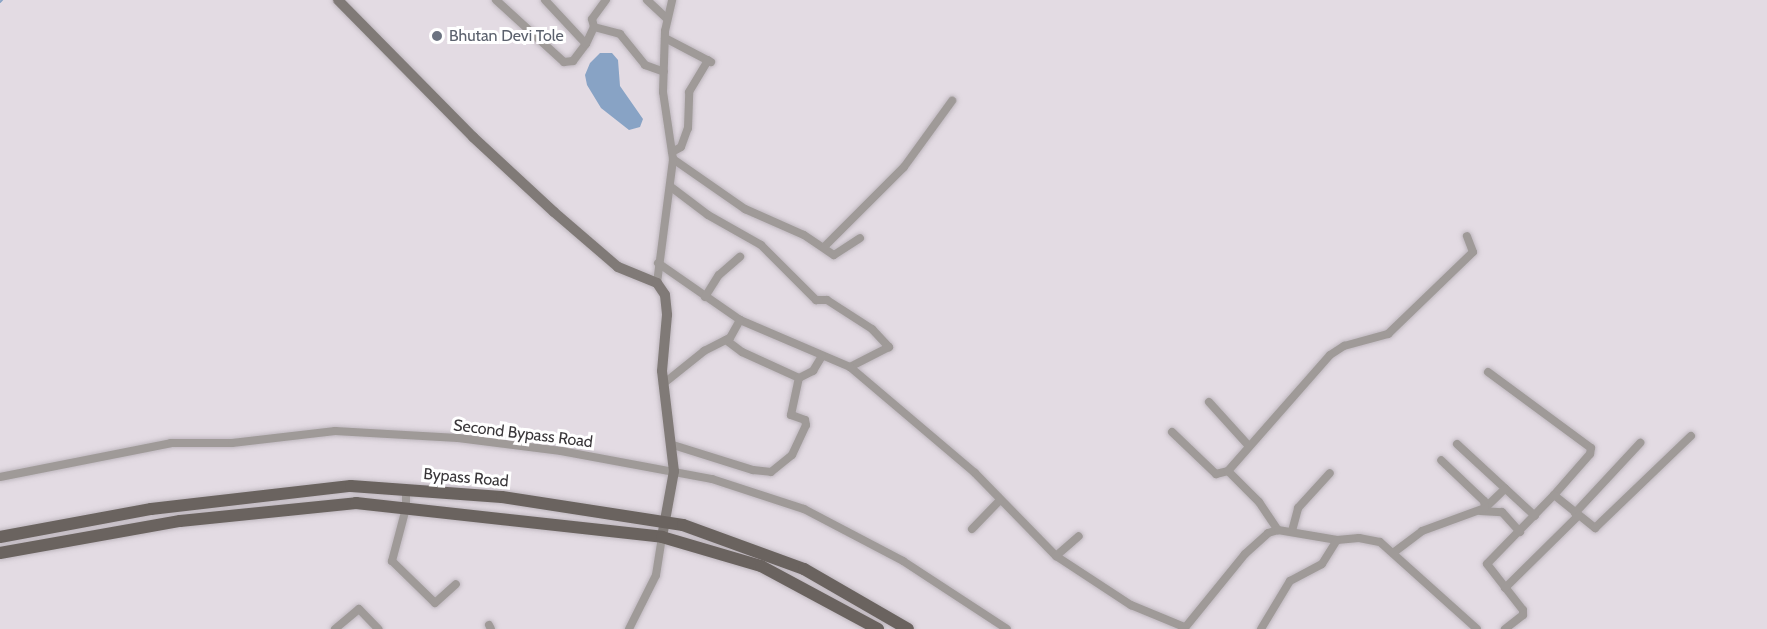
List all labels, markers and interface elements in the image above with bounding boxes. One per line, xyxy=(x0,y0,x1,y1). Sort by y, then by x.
place label: Bhutan Devi Tole xyxy=(449,26,564,46)
marker: Bhutan Devi Tole xyxy=(430,29,444,43)
street label: Second Bypass Road xyxy=(452,416,594,452)
street label: Bypass Road xyxy=(423,465,509,491)

